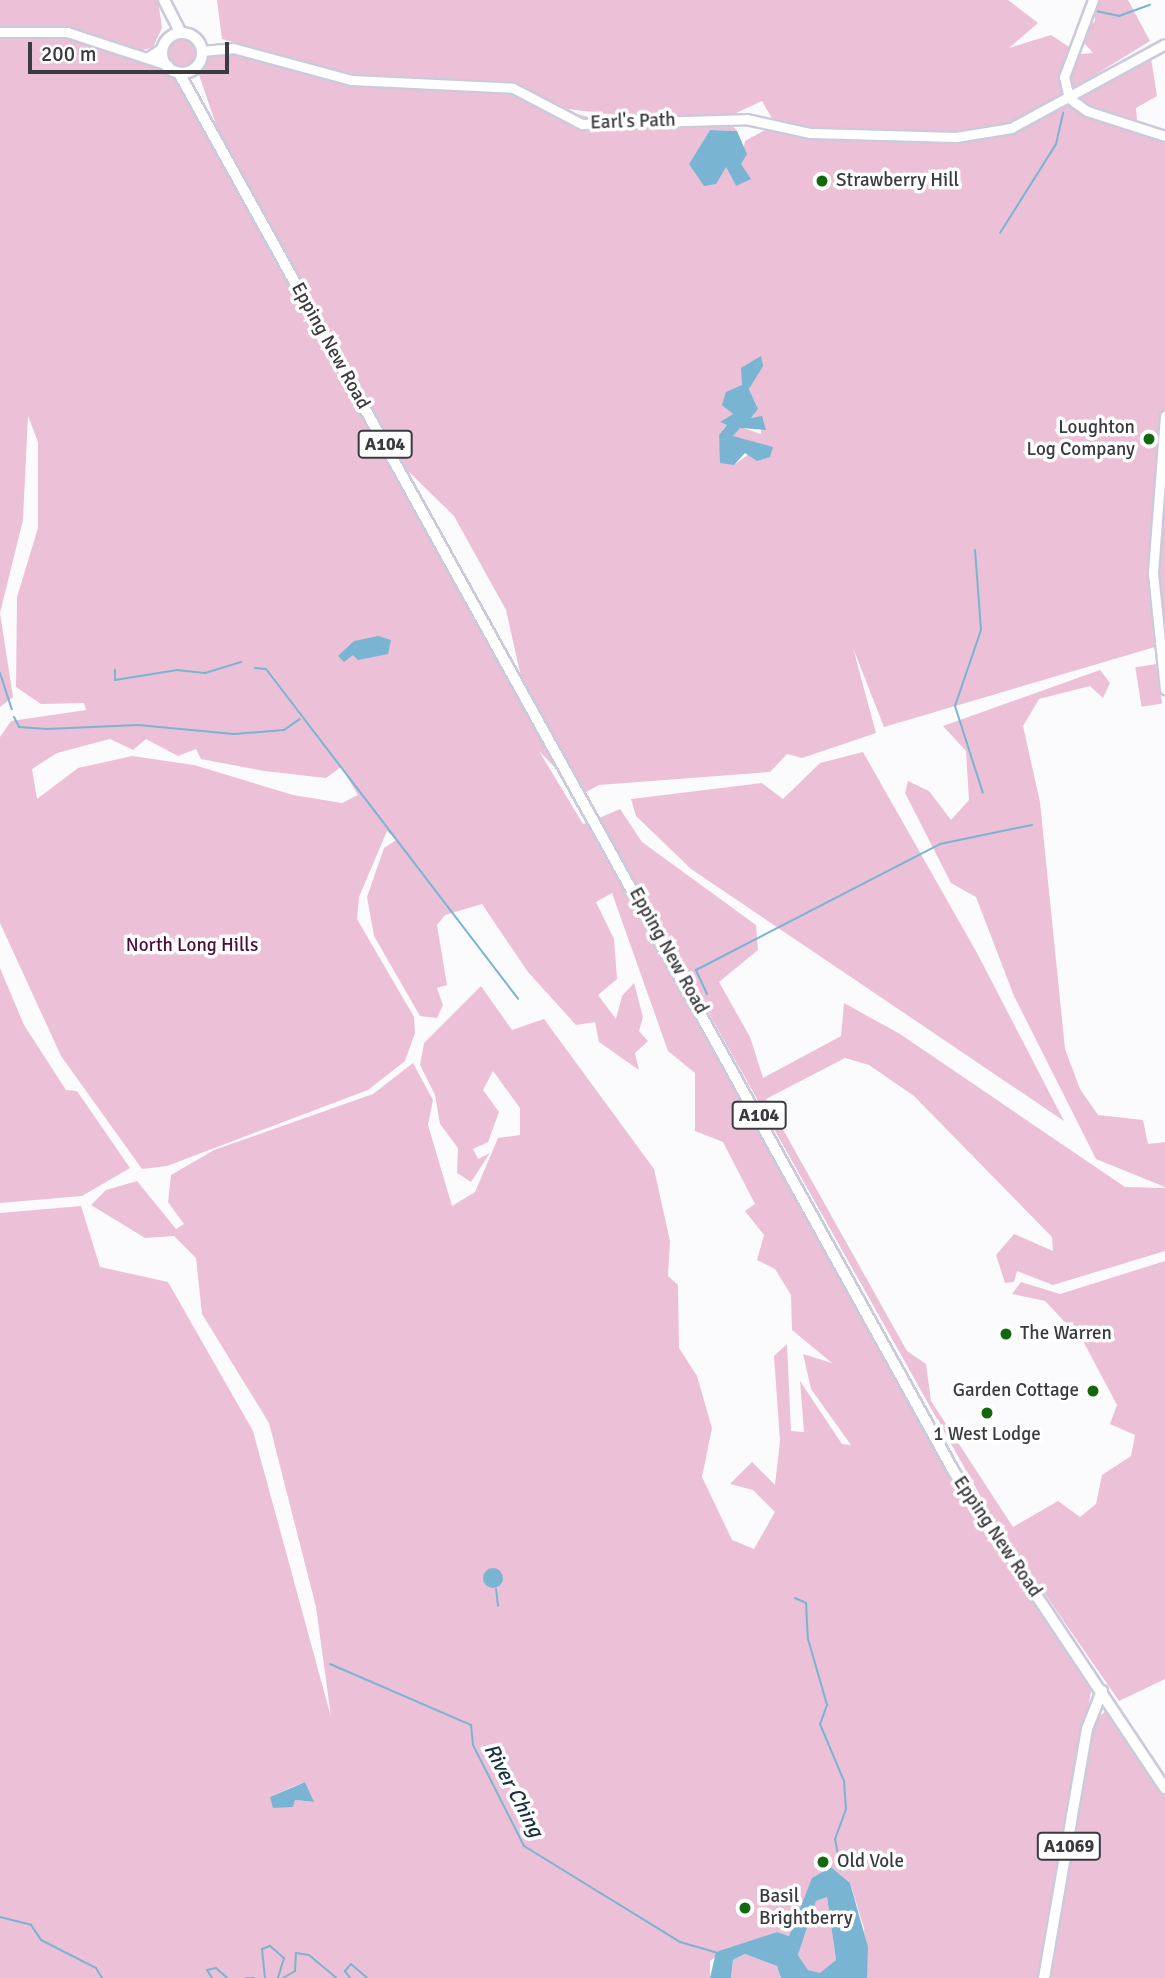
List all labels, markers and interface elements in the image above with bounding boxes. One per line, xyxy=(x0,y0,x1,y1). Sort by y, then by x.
scale bar xyxy=(32,28,233,72)
text: 200 m xyxy=(41,41,96,67)
street label: Earl's Path xyxy=(590,109,676,135)
place label: Strawberry Hill xyxy=(836,170,959,192)
marker: Strawberry Hill xyxy=(814,173,830,189)
street label: Epping New Road xyxy=(286,279,374,413)
place label: Loughton Log Company xyxy=(1026,417,1135,461)
road number: A104 xyxy=(357,430,413,458)
marker: Loughton Log Company xyxy=(1141,431,1157,447)
street label: Epping New Road xyxy=(624,884,712,1018)
park label: North Long Hills xyxy=(126,935,258,957)
road number: A104 xyxy=(731,1100,787,1130)
place label: The Warren xyxy=(1020,1323,1112,1345)
marker: The Warren xyxy=(998,1326,1014,1342)
place label: Garden Cottage xyxy=(953,1380,1079,1402)
marker: Garden Cottage xyxy=(1085,1383,1101,1399)
marker: 1 West Lodge xyxy=(979,1405,995,1421)
place label: 1 West Lodge xyxy=(933,1424,1041,1446)
street label: Epping New Road xyxy=(948,1472,1046,1602)
water label: River Ching xyxy=(479,1739,549,1841)
road number: A1069 xyxy=(1036,1832,1102,1860)
place label: Old Vole xyxy=(837,1851,904,1873)
marker: Old Vole xyxy=(815,1854,831,1870)
place label: Basil Brightberry xyxy=(759,1886,853,1930)
marker: Basil Brightberry xyxy=(737,1900,753,1916)

